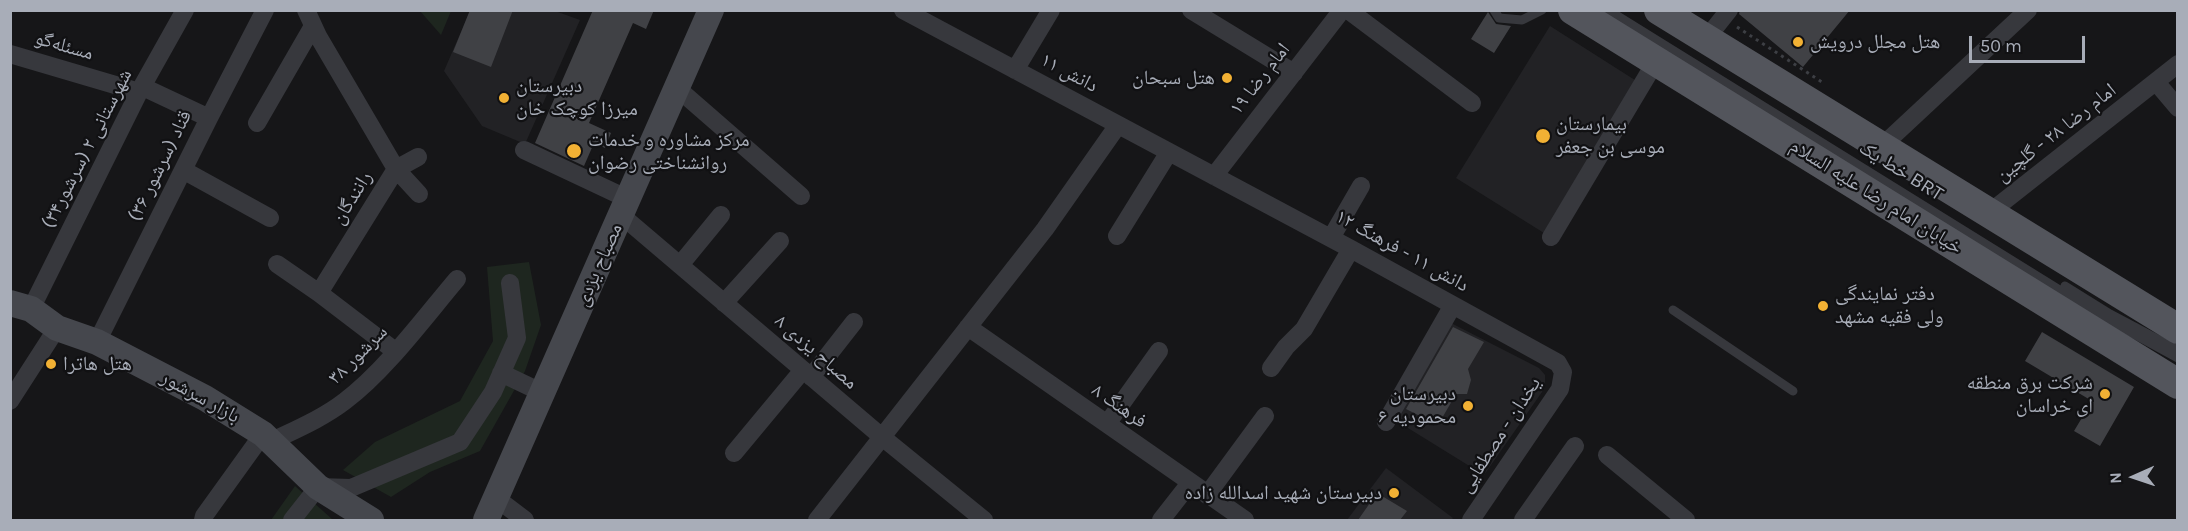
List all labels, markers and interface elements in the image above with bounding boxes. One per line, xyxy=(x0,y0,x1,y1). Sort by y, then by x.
scale bar xyxy=(1972,24,2088,62)
street label: مسئله‌گو xyxy=(32,26,96,66)
place label: هتل مجلل درویش xyxy=(1810,30,1940,54)
marker: هتل مجلل درویش xyxy=(1791,35,1805,49)
text: 50 m xyxy=(1980,35,2022,57)
street label: امام رضا ۱۹ xyxy=(1224,38,1296,120)
street label: دانش ۱۱ xyxy=(1036,48,1102,98)
street label: شهرستانی ۲ (سرشور۳۴) xyxy=(36,65,138,233)
place label: هتل سبحان xyxy=(1132,66,1215,90)
marker: هتل سبحان xyxy=(1220,71,1234,85)
place label: دبیرستان میرزا کوچک خان xyxy=(516,74,638,121)
street label: امام رضا ۲۸ - گلچین xyxy=(1991,78,2121,188)
marker: دبیرستان میرزا کوچک خان xyxy=(497,91,511,105)
street label: قناد (سرشور ۳۶) xyxy=(123,106,197,226)
place label: بیمارستان موسی بن جعفر xyxy=(1556,112,1665,159)
marker: بیمارستان موسی بن جعفر xyxy=(1534,127,1552,145)
place label: مرکز مشاوره و خدمات روانشناختی رضوان xyxy=(588,128,750,175)
street label: خیابان امام رضا علیه السلام xyxy=(1785,134,1967,260)
street label: خط یک BRT xyxy=(1854,136,1948,206)
marker: مرکز مشاوره و خدمات روانشناختی رضوان xyxy=(565,142,583,160)
street label: رانندگان xyxy=(326,167,378,229)
street label: دانش ۱۱ - فرهنگ ۱۲ xyxy=(1331,204,1473,298)
street label: مصباح یزدی xyxy=(570,220,628,310)
place label: دفتر نمایندگی ولی فقیه مشهد xyxy=(1835,282,1944,329)
marker: دفتر نمایندگی ولی فقیه مشهد xyxy=(1816,299,1830,313)
street label: مصباح یزدی ۸ xyxy=(770,309,862,395)
street label: سرشور ۳۸ xyxy=(323,320,393,390)
place label: هتل هاترا xyxy=(63,352,132,376)
marker: هتل هاترا xyxy=(44,357,58,371)
street label: بازار سرشور xyxy=(156,365,244,429)
place label: شرکت برق منطقه ای خراسان xyxy=(1967,371,2093,418)
street label: یخدان - مصطفایی xyxy=(1454,373,1546,497)
street label: فرهنگ ۸ xyxy=(1087,378,1151,434)
place label: دبیرستان محمودیه ۶ xyxy=(1378,382,1456,429)
marker: شرکت برق منطقه ای خراسان xyxy=(2098,387,2112,401)
marker: دبیرستان محمودیه ۶ xyxy=(1461,399,1475,413)
north arrow xyxy=(2104,447,2164,507)
text: N xyxy=(2106,472,2125,484)
place label: دبیرستان شهید اسدالله زاده xyxy=(1185,481,1382,505)
marker: دبیرستان شهید اسدالله زاده xyxy=(1387,486,1401,500)

